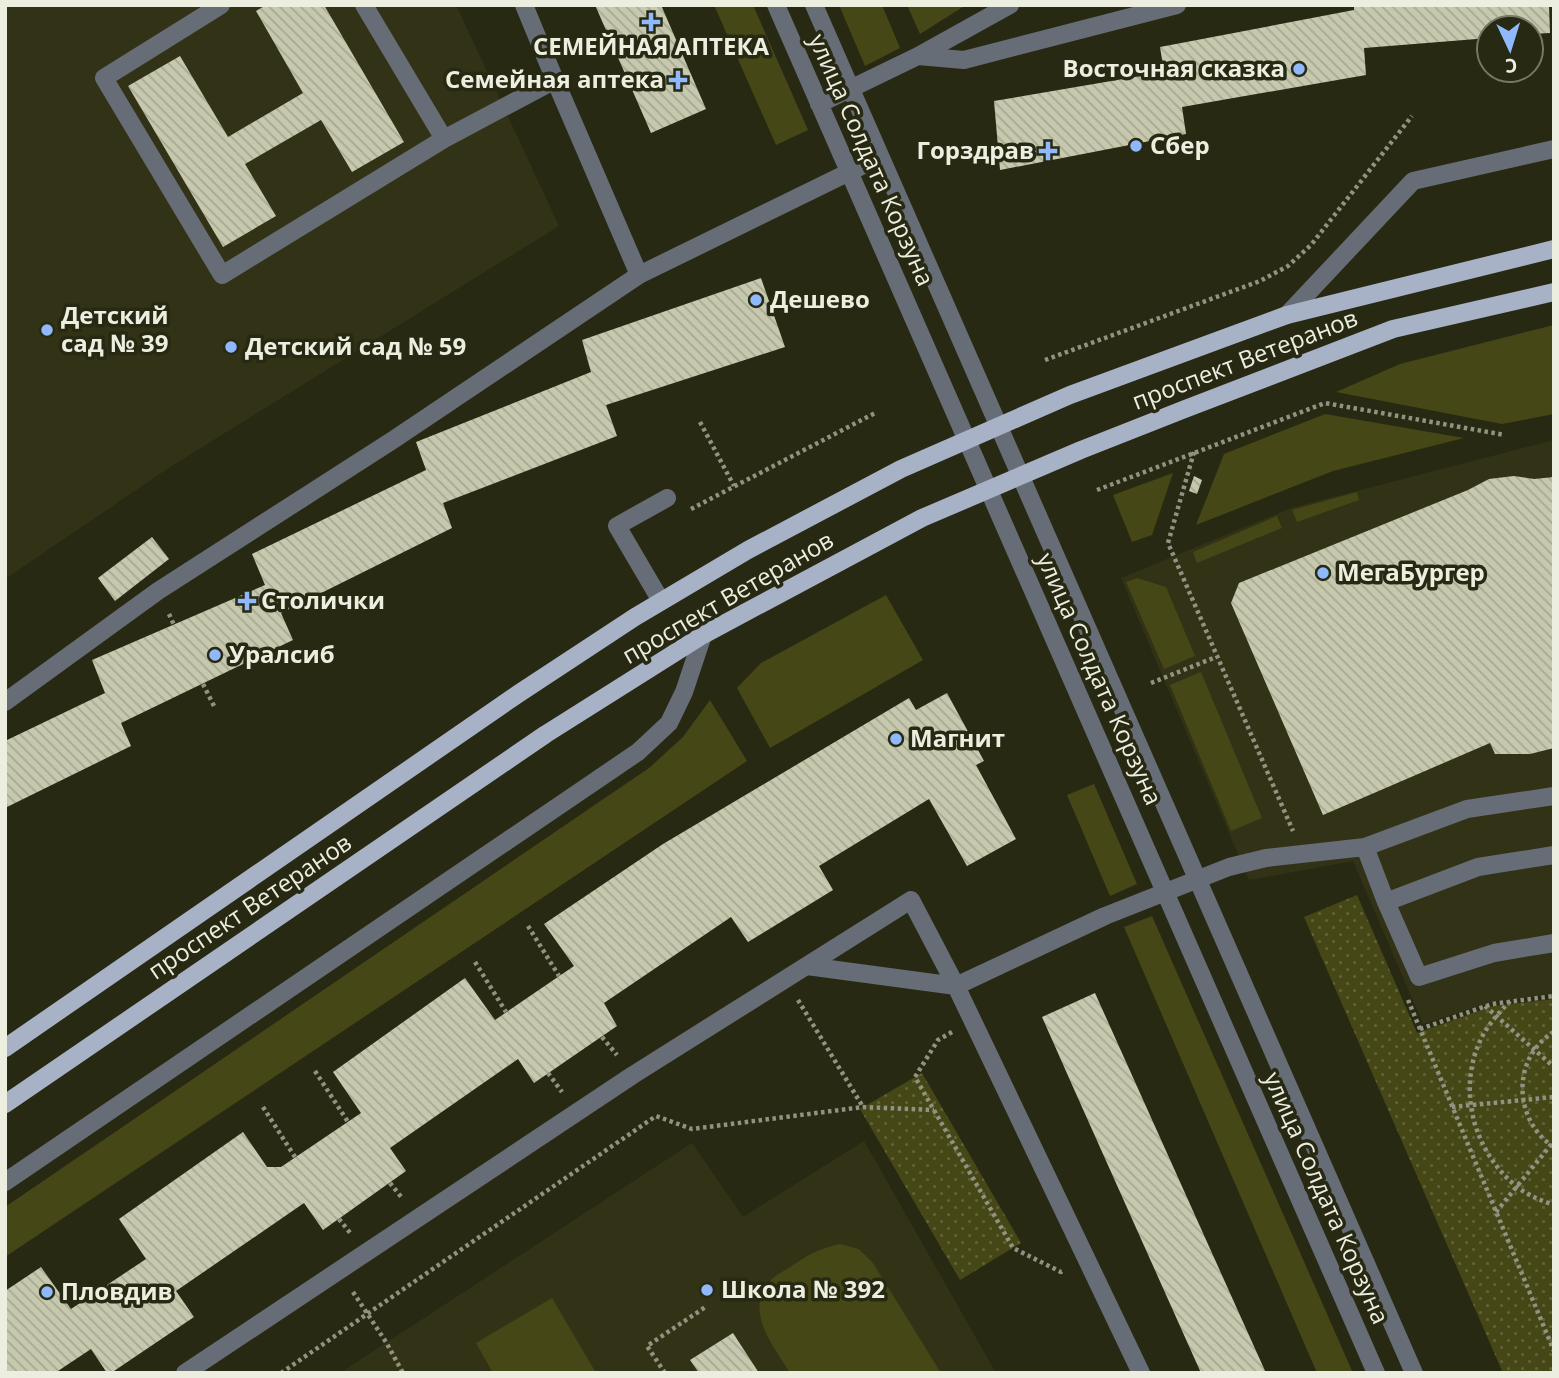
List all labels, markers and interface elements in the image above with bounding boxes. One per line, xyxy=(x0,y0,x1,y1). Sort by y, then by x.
marker: СЕМЕЙНАЯ АПТЕКА xyxy=(643,14,659,30)
north arrow xyxy=(1475,14,1545,84)
street label: улица Солдата Корзуна xyxy=(802,28,943,291)
place label: СЕМЕЙНАЯ АПТЕКА xyxy=(533,29,770,62)
place label: Восточная сказка xyxy=(1063,51,1285,84)
text: С xyxy=(1504,53,1518,79)
marker: Восточная сказка xyxy=(1291,61,1307,77)
place label: Семейная аптека xyxy=(445,62,664,95)
marker: Семейная аптека xyxy=(670,72,686,88)
place label: Сбер xyxy=(1150,128,1210,161)
place label: Горздрав xyxy=(916,133,1034,166)
marker: Сбер xyxy=(1128,138,1144,154)
marker: Горздрав xyxy=(1040,143,1056,159)
place label: Дешево xyxy=(770,282,870,315)
marker: Дешево xyxy=(748,292,764,308)
place label: Детский сад № 39 xyxy=(61,298,169,359)
street label: проспект Ветеранов xyxy=(1127,300,1362,417)
marker: Детский сад № 39 xyxy=(39,322,55,338)
place label: Детский сад № 59 xyxy=(245,329,466,362)
marker: Детский сад № 59 xyxy=(223,339,239,355)
street label: проспект Ветеранов xyxy=(616,523,839,671)
street label: улица Солдата Корзуна xyxy=(1030,547,1171,810)
place label: МегаБургер xyxy=(1337,555,1485,588)
marker: МегаБургер xyxy=(1315,565,1331,581)
place label: Столички xyxy=(261,583,385,616)
marker: Столички xyxy=(239,593,255,609)
place label: Уралсиб xyxy=(229,637,335,670)
marker: Уралсиб xyxy=(207,647,223,663)
place label: Магнит xyxy=(910,721,1005,754)
marker: Магнит xyxy=(888,731,904,747)
street label: проспект Ветеранов xyxy=(141,825,357,986)
street label: улица Солдата Корзуна xyxy=(1257,1066,1398,1329)
place label: Школа № 392 xyxy=(721,1272,885,1305)
place label: Пловдив xyxy=(61,1274,173,1307)
marker: Школа № 392 xyxy=(699,1282,715,1298)
marker: Пловдив xyxy=(39,1284,55,1300)

